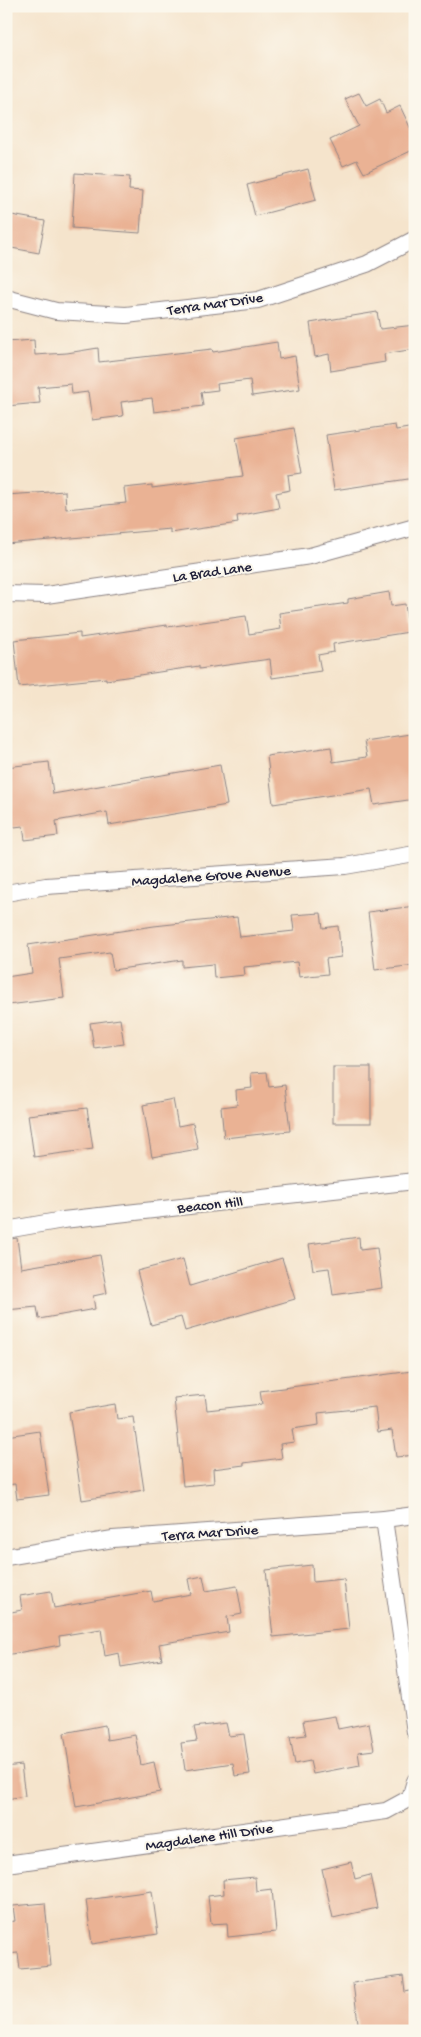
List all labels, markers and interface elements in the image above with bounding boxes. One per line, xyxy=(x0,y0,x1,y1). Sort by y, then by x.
street label: Terra Mar Drive xyxy=(165,289,264,321)
street label: La Brad Lane xyxy=(172,558,253,587)
street label: Magdalene Grove Avenue xyxy=(131,862,292,892)
street label: Beacon Hill xyxy=(176,1194,244,1218)
street label: Terra Mar Drive xyxy=(160,1522,259,1546)
street label: Magdalene Hill Drive xyxy=(144,1820,274,1856)

